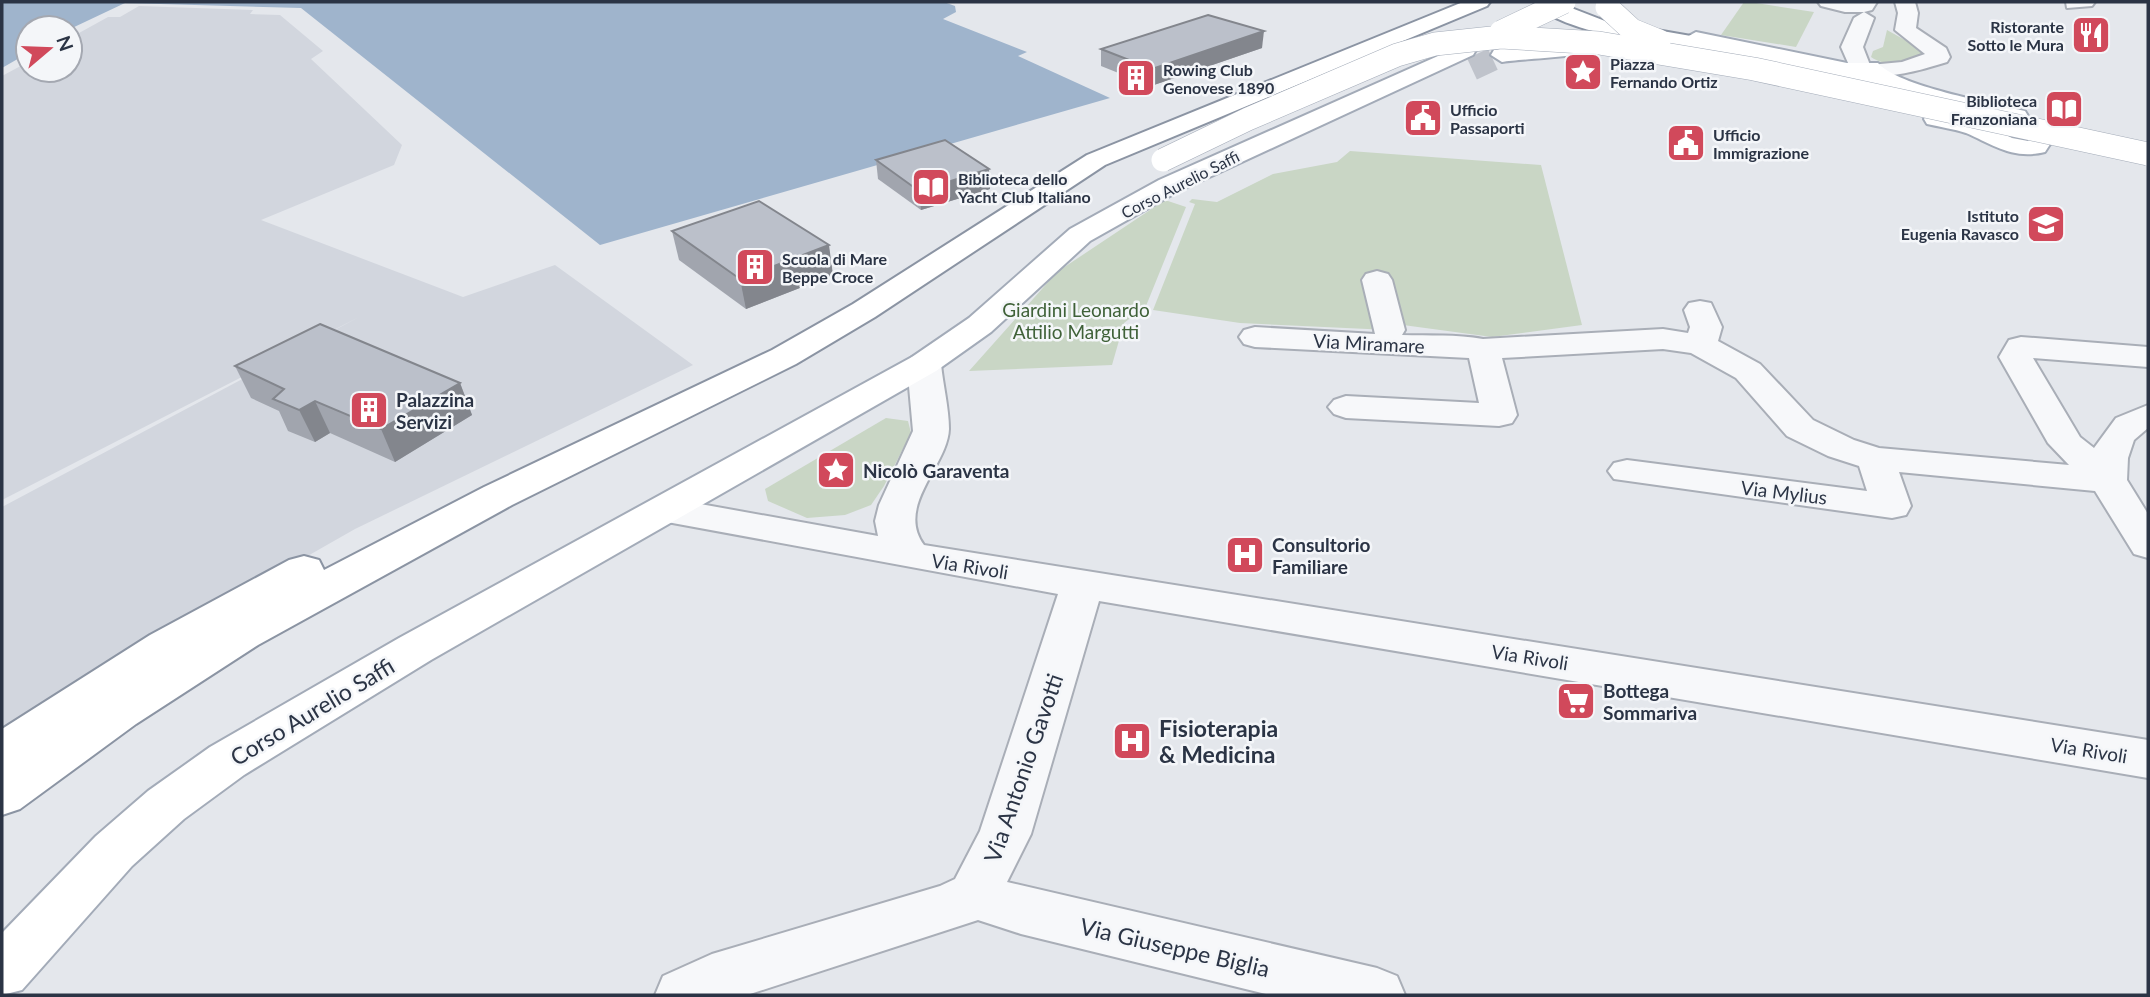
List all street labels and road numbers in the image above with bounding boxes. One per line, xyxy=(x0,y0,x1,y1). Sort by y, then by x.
street label: Corso Aurelio Saffi xyxy=(1118,146,1242,222)
street label: Via Miramare xyxy=(1313,329,1425,357)
street label: Via Mylius xyxy=(1740,475,1828,509)
street label: Via Rivoli xyxy=(930,549,1010,583)
street label: Via Rivoli xyxy=(1490,640,1570,674)
street label: Corso Aurelio Saffi xyxy=(225,651,399,771)
street label: Via Antonio Gavotti xyxy=(978,670,1068,866)
street label: Via Rivoli xyxy=(2049,733,2129,767)
street label: Via Giuseppe Biglia xyxy=(1077,912,1273,982)

